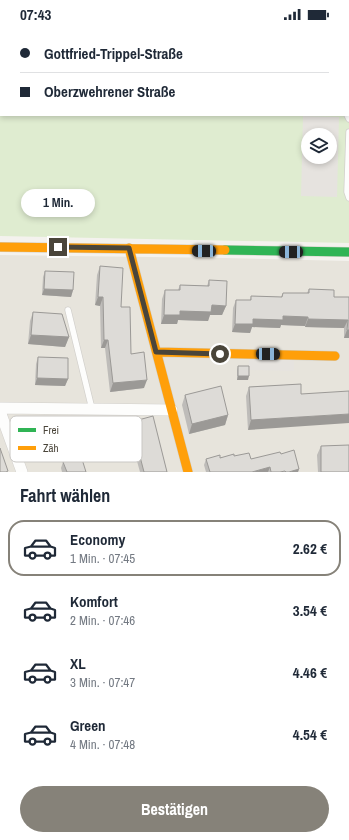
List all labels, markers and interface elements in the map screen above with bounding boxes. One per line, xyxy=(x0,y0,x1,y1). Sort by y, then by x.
text: 07:43 xyxy=(20,4,51,25)
text: Gottfried-Trippel-Straße xyxy=(44,43,183,64)
text: Oberzwehrener Straße xyxy=(44,81,175,102)
map controls xyxy=(301,128,337,164)
button: layers xyxy=(301,128,337,164)
callout: 1 Min. xyxy=(21,189,95,217)
text: 1 Min. xyxy=(43,194,73,211)
route end xyxy=(49,238,67,256)
car xyxy=(192,245,216,257)
car xyxy=(279,246,303,258)
route start xyxy=(211,345,229,363)
car xyxy=(256,348,280,360)
legend xyxy=(10,416,142,462)
text: Frei xyxy=(43,423,59,437)
text: Zäh xyxy=(43,441,59,455)
text: Fahrt wählen xyxy=(20,483,110,508)
text: Economy xyxy=(70,529,125,550)
icon: car xyxy=(22,530,58,566)
text: 2.62 € xyxy=(293,538,327,559)
text: 1 Min. · 07:45 xyxy=(70,550,135,567)
text: Komfort xyxy=(70,591,118,612)
icon: car xyxy=(22,592,58,628)
text: 3.54 € xyxy=(293,600,327,621)
text: 2 Min. · 07:46 xyxy=(70,612,135,629)
text: XL xyxy=(70,653,86,674)
icon: car xyxy=(22,654,58,690)
text: 4.46 € xyxy=(293,662,327,683)
text: 3 Min. · 07:47 xyxy=(70,674,135,691)
text: Green xyxy=(70,715,106,736)
icon: car xyxy=(22,716,58,752)
text: 4.54 € xyxy=(293,724,327,745)
text: 4 Min. · 07:48 xyxy=(70,736,135,753)
button: Bestätigen xyxy=(20,786,329,832)

